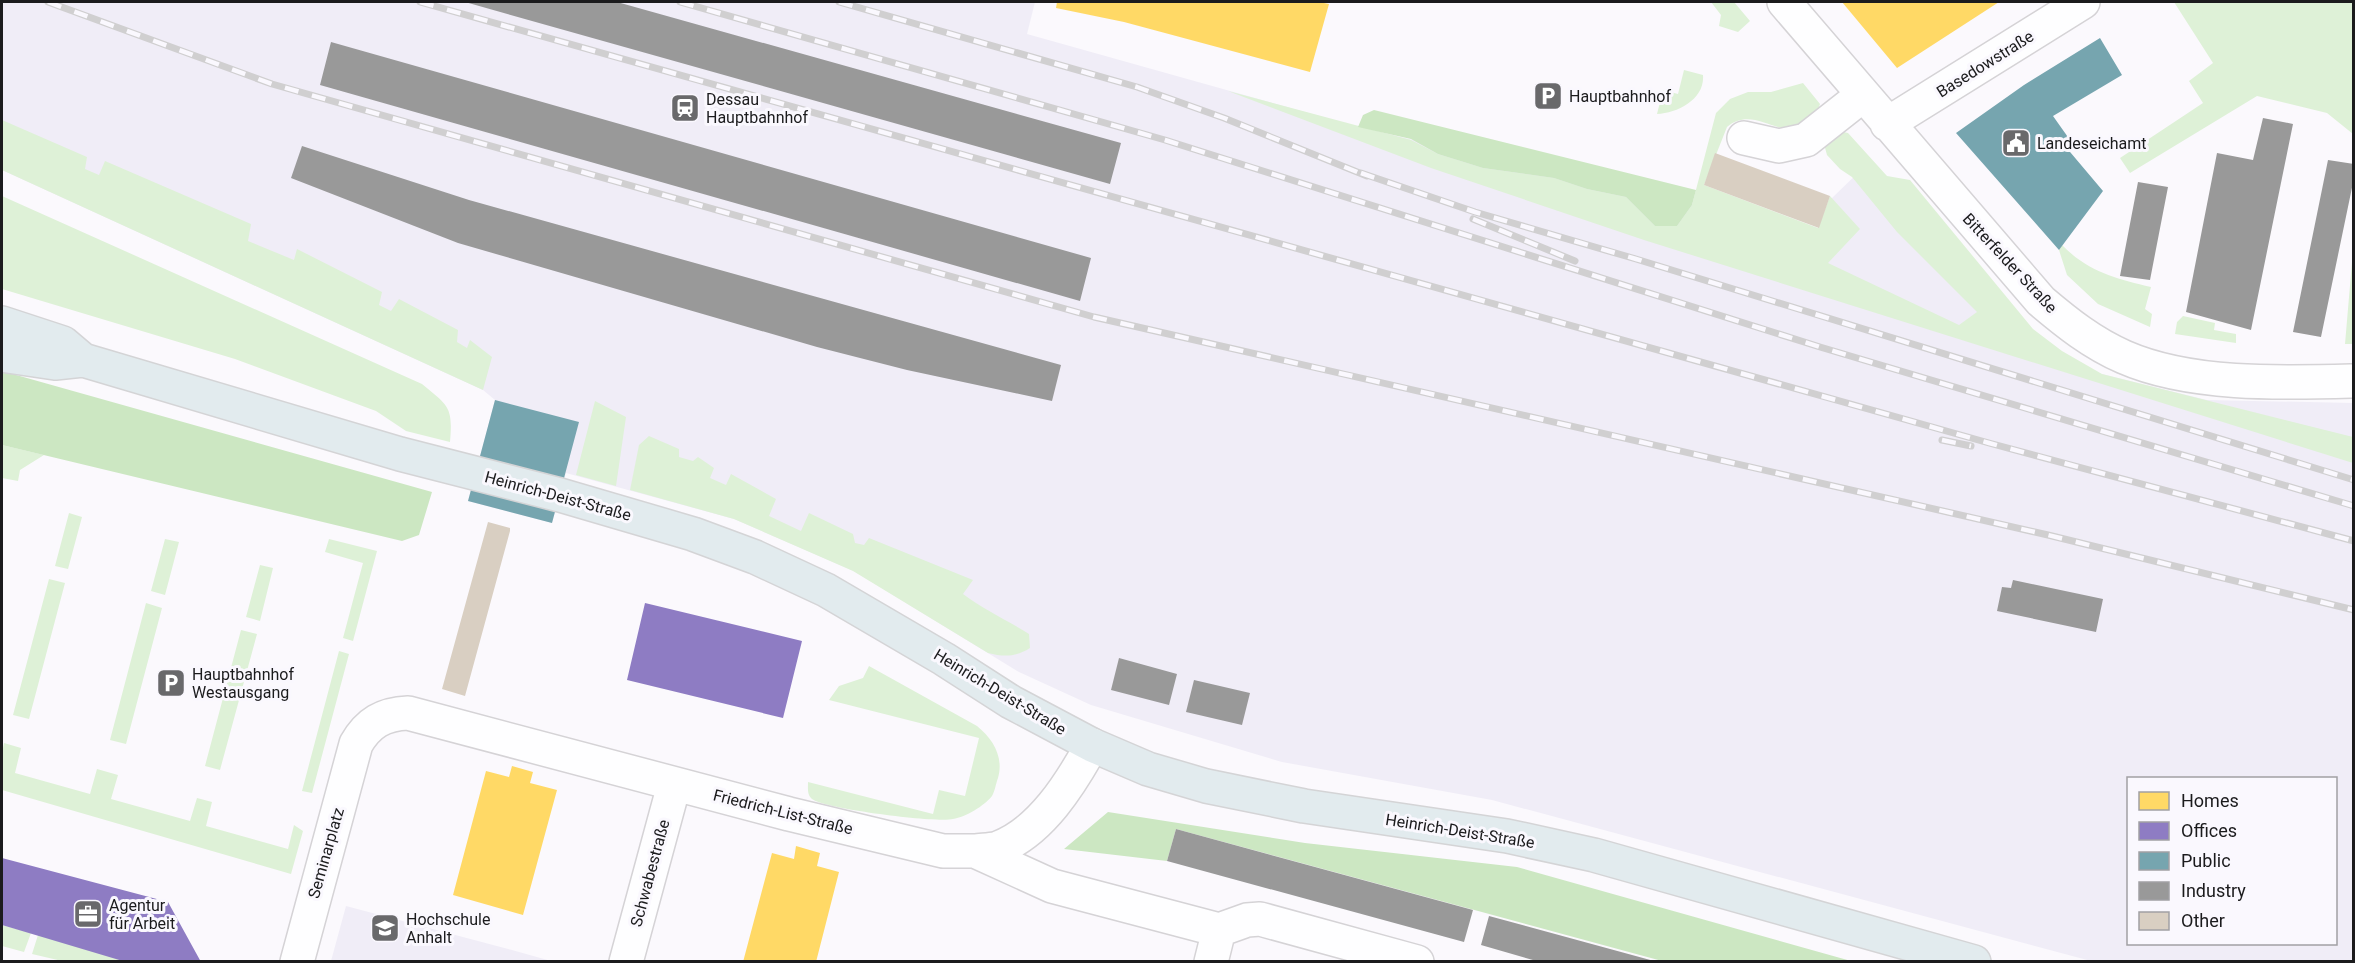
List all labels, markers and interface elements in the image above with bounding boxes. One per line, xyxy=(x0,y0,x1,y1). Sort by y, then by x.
street label: Basedowstraße xyxy=(1933,27,2037,101)
parking icon: Hauptbahnhof xyxy=(1532,80,1564,112)
place label: Hauptbahnhof xyxy=(1569,87,1671,106)
place label: Dessau Hauptbahnhof xyxy=(706,90,808,127)
station icon: Dessau Hauptbahnhof xyxy=(669,92,701,124)
public building icon: Landeseichamt xyxy=(2000,127,2032,159)
place label: Landeseichamt xyxy=(2037,134,2146,153)
street label: Bitterfelder Straße xyxy=(1959,209,2061,317)
street label: Heinrich-Deist-Straße xyxy=(483,467,633,525)
street label: Heinrich-Deist-Straße xyxy=(930,645,1070,739)
place label: Hauptbahnhof Westausgang xyxy=(192,665,294,702)
parking icon: Hauptbahnhof Westausgang xyxy=(155,667,187,699)
legend xyxy=(2127,777,2337,945)
street label: Friedrich-List-Straße xyxy=(711,785,855,839)
text: Homes xyxy=(2181,790,2239,811)
street label: Seminarplatz xyxy=(304,805,348,901)
street label: Heinrich-Deist-Straße xyxy=(1384,810,1536,852)
street label: Schwabestraße xyxy=(627,817,673,929)
text: Offices xyxy=(2181,820,2237,841)
text: Public xyxy=(2181,850,2231,871)
text: Industry xyxy=(2181,880,2246,901)
place label: Agentur für Arbeit xyxy=(109,896,175,933)
office icon: Agentur für Arbeit xyxy=(72,898,104,930)
place label: Hochschule Anhalt xyxy=(406,910,490,947)
text: Other xyxy=(2181,910,2225,931)
school or university icon: Hochschule Anhalt xyxy=(369,912,401,944)

